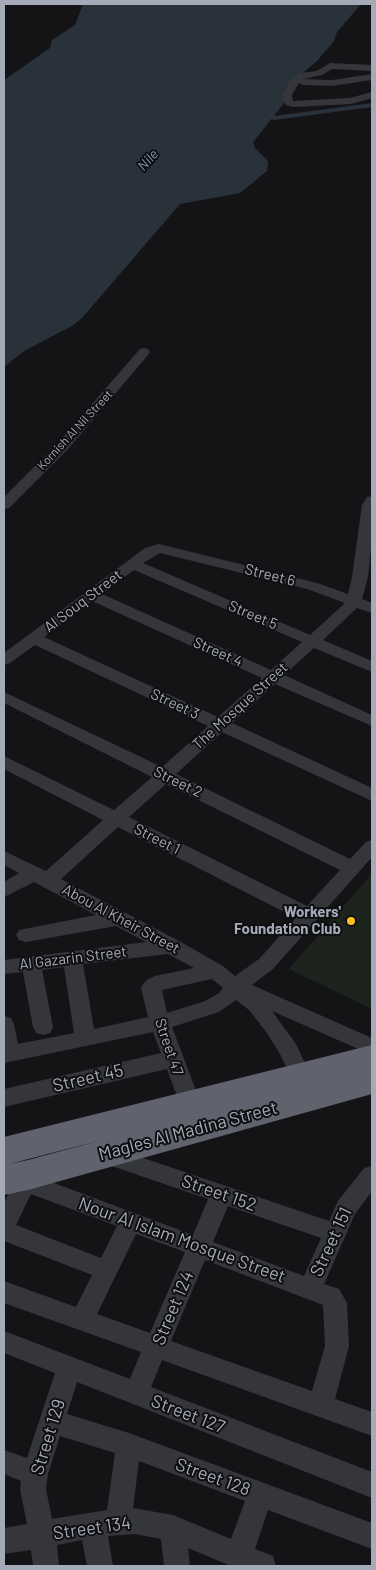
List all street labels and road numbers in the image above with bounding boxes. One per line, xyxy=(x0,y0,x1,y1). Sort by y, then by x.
street label: Kornish Al Nil Street xyxy=(34,387,116,473)
street label: Street 6 xyxy=(243,560,297,590)
street label: Al Souq Street xyxy=(41,566,125,636)
street label: Street 5 xyxy=(226,597,280,633)
street label: Street 4 xyxy=(190,633,246,671)
street label: The Mosque Street xyxy=(189,659,291,753)
street label: Street 3 xyxy=(148,685,202,723)
street label: Street 2 xyxy=(151,763,205,801)
street label: Street 1 xyxy=(131,820,183,858)
street label: Abou Al Kheir Street xyxy=(59,880,183,958)
street label: Al Gazarin Street xyxy=(18,942,128,974)
street label: Street 47 xyxy=(151,1016,187,1078)
street label: Street 45 xyxy=(51,1059,125,1097)
street label: Magles Al Madina Street xyxy=(96,1097,280,1165)
street label: Street 152 xyxy=(179,1170,259,1216)
street label: Nour Al Islam Mosque Street xyxy=(75,1192,289,1288)
street label: Street 151 xyxy=(306,1204,356,1280)
street label: Street 124 xyxy=(148,1268,198,1348)
street label: Street 127 xyxy=(148,1390,228,1438)
street label: Street 129 xyxy=(26,1397,70,1477)
street label: Street 128 xyxy=(173,1454,253,1500)
street label: Street 134 xyxy=(52,1512,132,1544)

